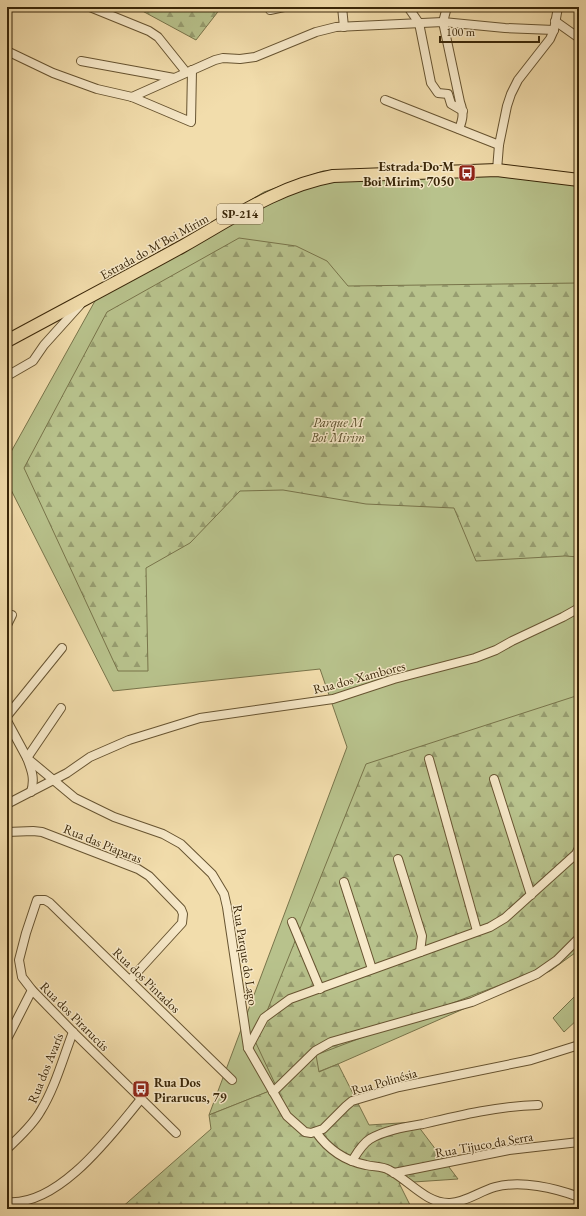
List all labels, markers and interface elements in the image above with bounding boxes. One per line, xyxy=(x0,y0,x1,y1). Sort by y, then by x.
scale bar xyxy=(440,18,539,44)
text: 100 m xyxy=(446,24,476,40)
place label: Estrada Do M Boi Mirim, 7050 xyxy=(363,158,454,190)
bus stop icon: Estrada Do M Boi Mirim, 7050 xyxy=(457,163,477,183)
road number: SP-214 xyxy=(217,204,263,224)
street label: Estrada do M'Boi Mirim xyxy=(97,209,212,283)
park label: Parque M Boi Mirim xyxy=(310,414,365,446)
street label: Rua dos Xambores xyxy=(311,657,407,698)
street label: Rua das Piaparas xyxy=(61,820,145,867)
street label: Rua Parque do Lago xyxy=(229,903,262,1007)
street label: Rua dos Pintados xyxy=(109,944,184,1017)
street label: Rua dos Pirarucús xyxy=(36,978,113,1055)
street label: Rua dos Avarís xyxy=(24,1031,67,1106)
street label: Rua Polinésia xyxy=(349,1064,420,1099)
place label: Rua Dos Pirarucus, 79 xyxy=(154,1074,227,1106)
bus stop icon: Rua Dos Pirarucus, 79 xyxy=(131,1079,151,1099)
street label: Rua Tijuco da Serra xyxy=(434,1127,535,1161)

